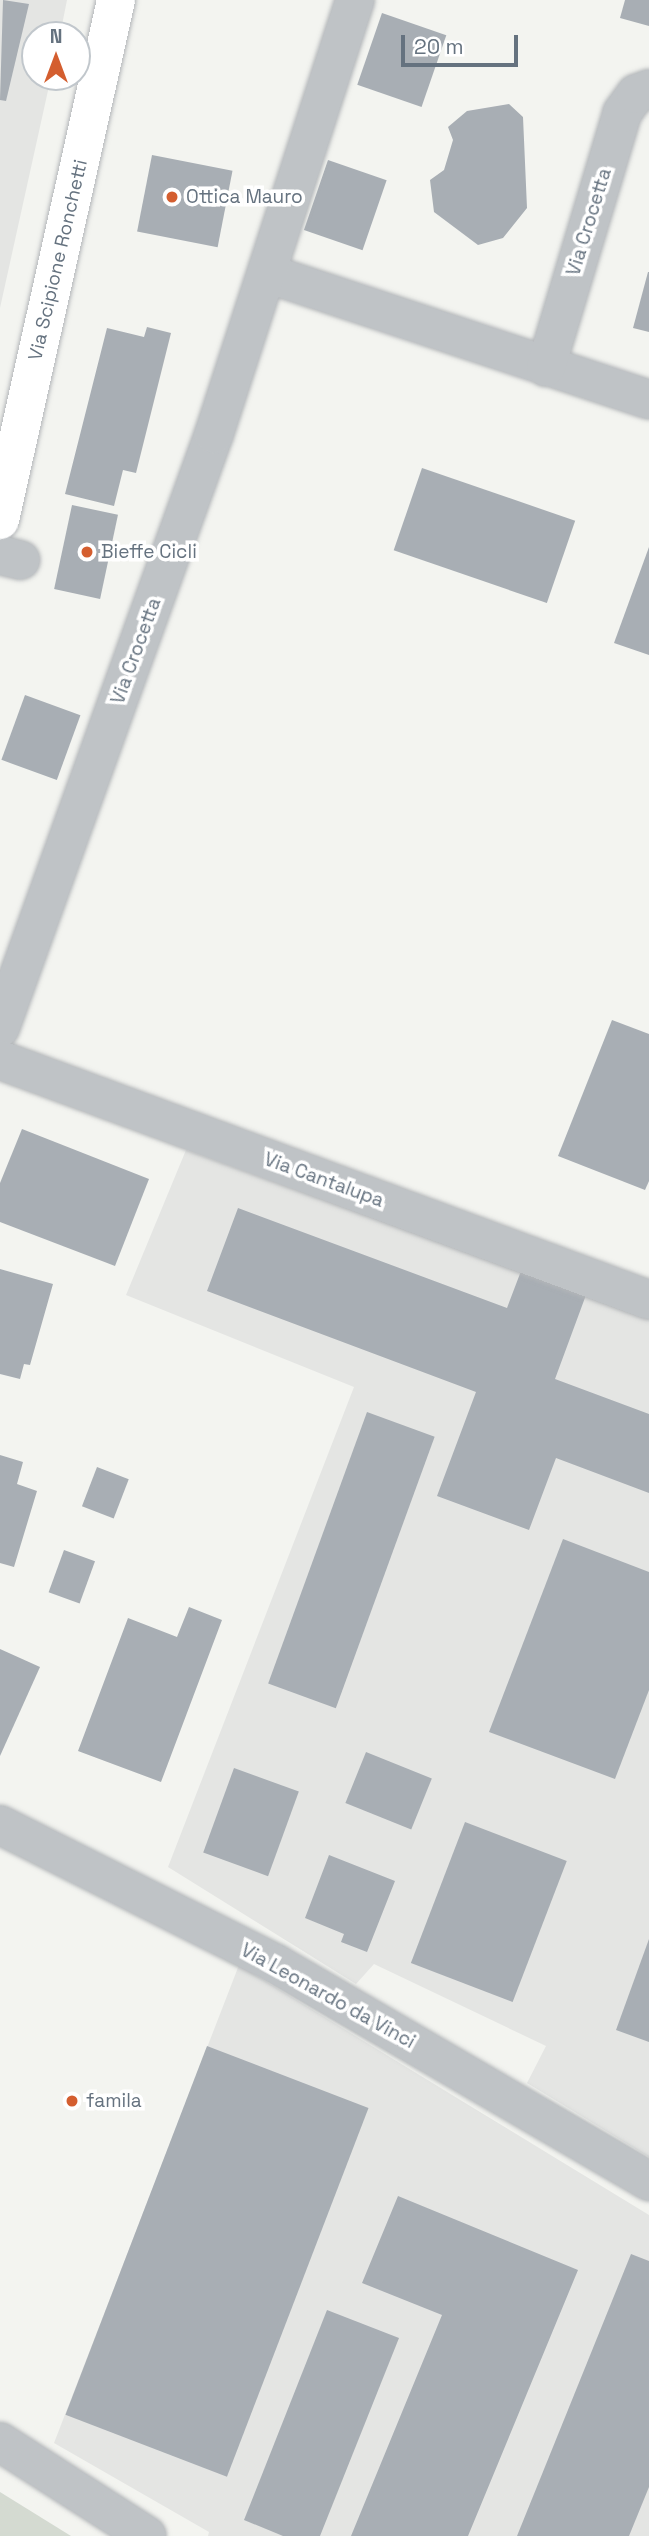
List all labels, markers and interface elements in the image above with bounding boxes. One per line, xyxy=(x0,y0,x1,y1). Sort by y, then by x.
north arrow xyxy=(21,21,91,91)
scale bar xyxy=(404,21,521,65)
text: N xyxy=(50,24,62,49)
text: 20 m xyxy=(414,33,464,60)
street label: Via Scipione Ronchetti xyxy=(24,157,92,363)
street label: Via Crocetta xyxy=(562,165,616,279)
place label: Ottica Mauro xyxy=(186,186,303,208)
marker: Ottica Mauro xyxy=(164,189,180,205)
place label: Bieffe Cicli xyxy=(101,541,197,563)
marker: Bieffe Cicli xyxy=(79,544,95,560)
street label: Via Crocetta xyxy=(106,595,166,707)
street label: Via Cantalupa xyxy=(261,1148,387,1212)
street label: Via Leonardo da Vinci xyxy=(237,1939,419,2053)
place label: famila xyxy=(86,2090,142,2112)
marker: famila xyxy=(64,2093,80,2109)

